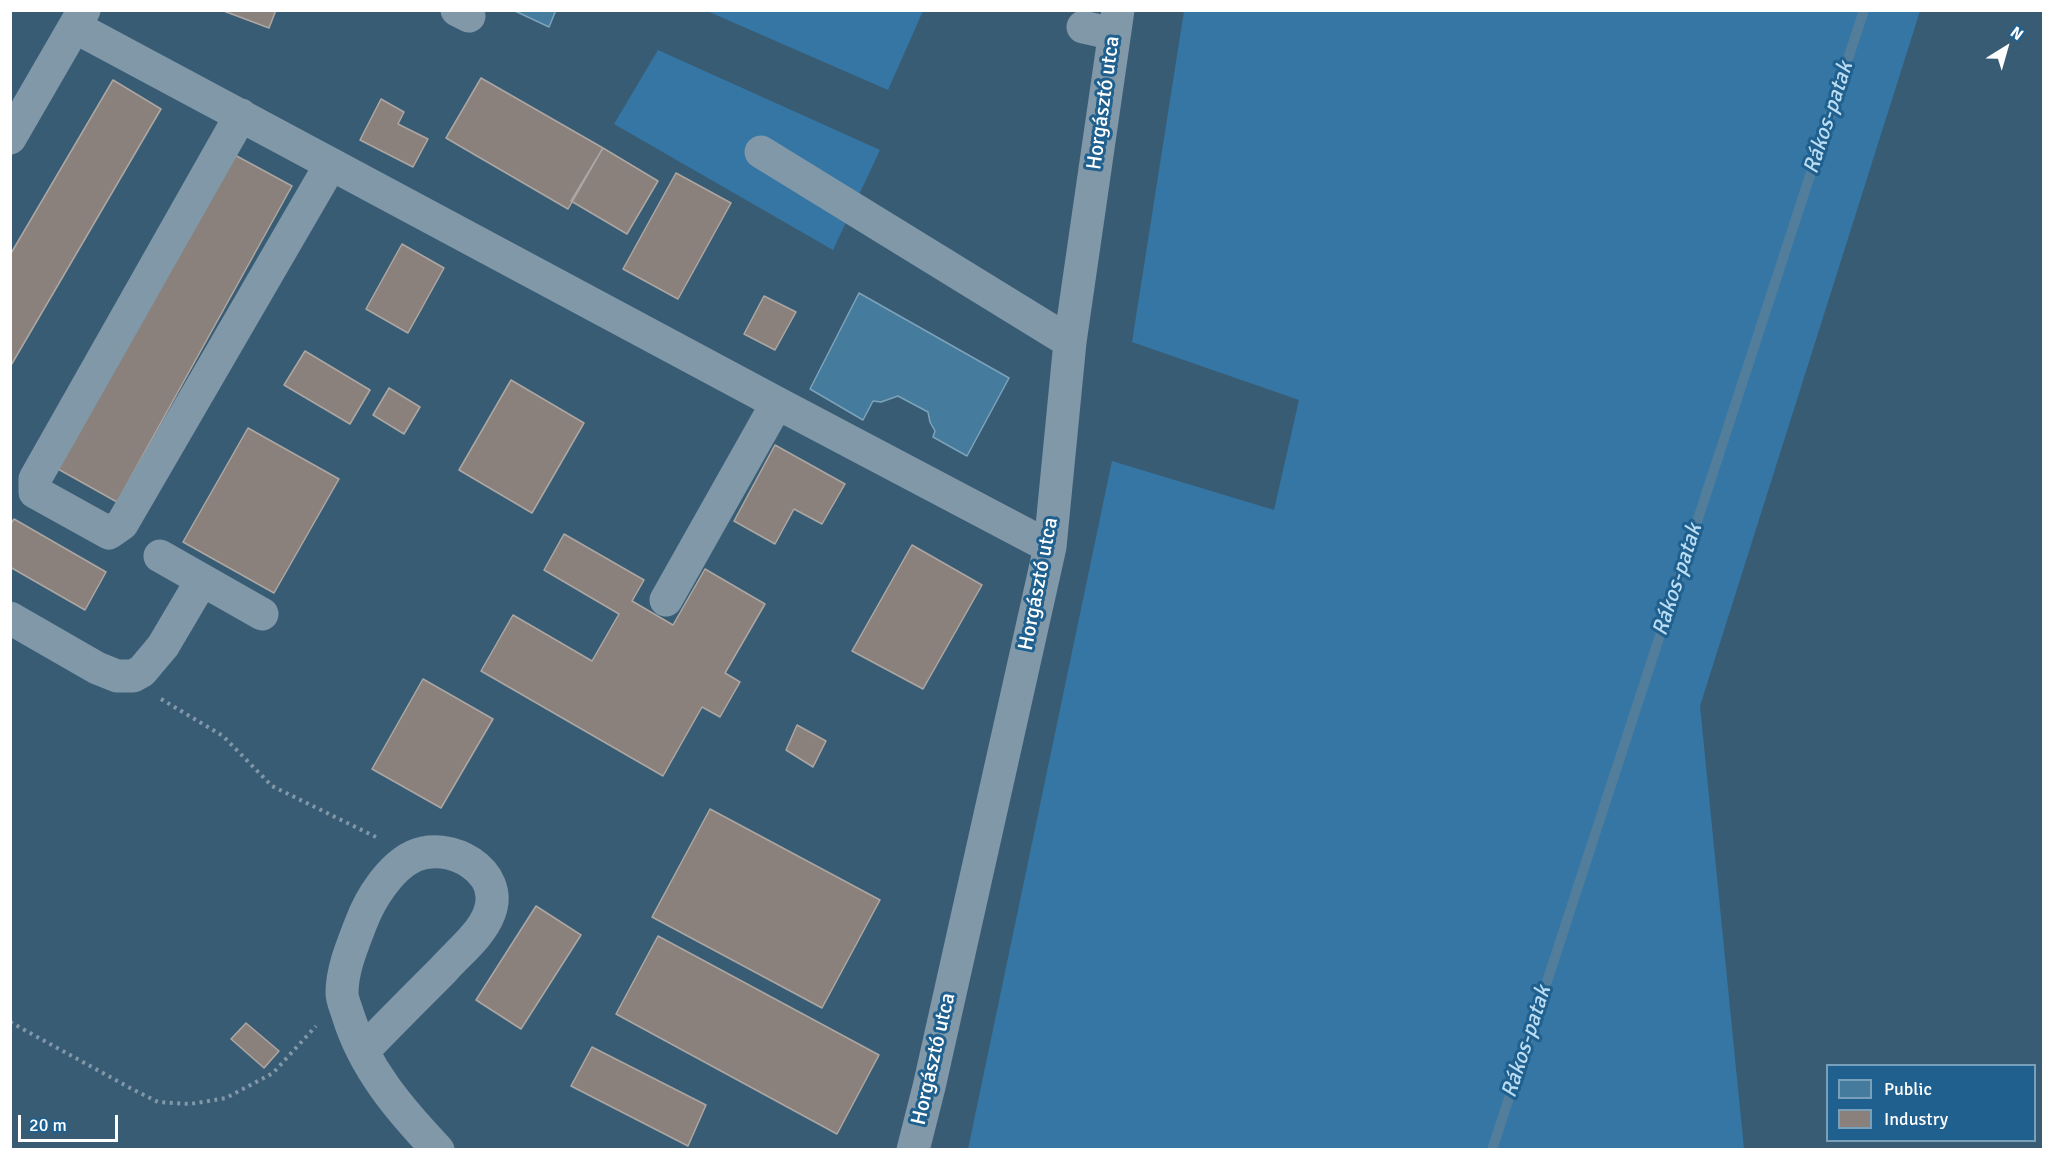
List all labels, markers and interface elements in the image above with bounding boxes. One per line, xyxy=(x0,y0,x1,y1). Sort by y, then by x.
north arrow xyxy=(1976,18,2036,78)
text: N xyxy=(2006,22,2027,45)
street label: Horgásztó utca xyxy=(1082,34,1126,172)
water label: Rákos-patak xyxy=(1799,59,1859,177)
street label: Horgásztó utca xyxy=(1014,515,1064,653)
water label: Rákos-patak xyxy=(1648,521,1708,639)
water label: Rákos-patak xyxy=(1497,983,1557,1101)
street label: Horgásztó utca xyxy=(907,990,961,1128)
legend xyxy=(1826,1064,2036,1142)
text: Public xyxy=(1884,1078,1932,1100)
scale bar xyxy=(21,1103,122,1141)
text: Industry xyxy=(1884,1108,1948,1130)
text: 20 m xyxy=(29,1114,67,1136)

